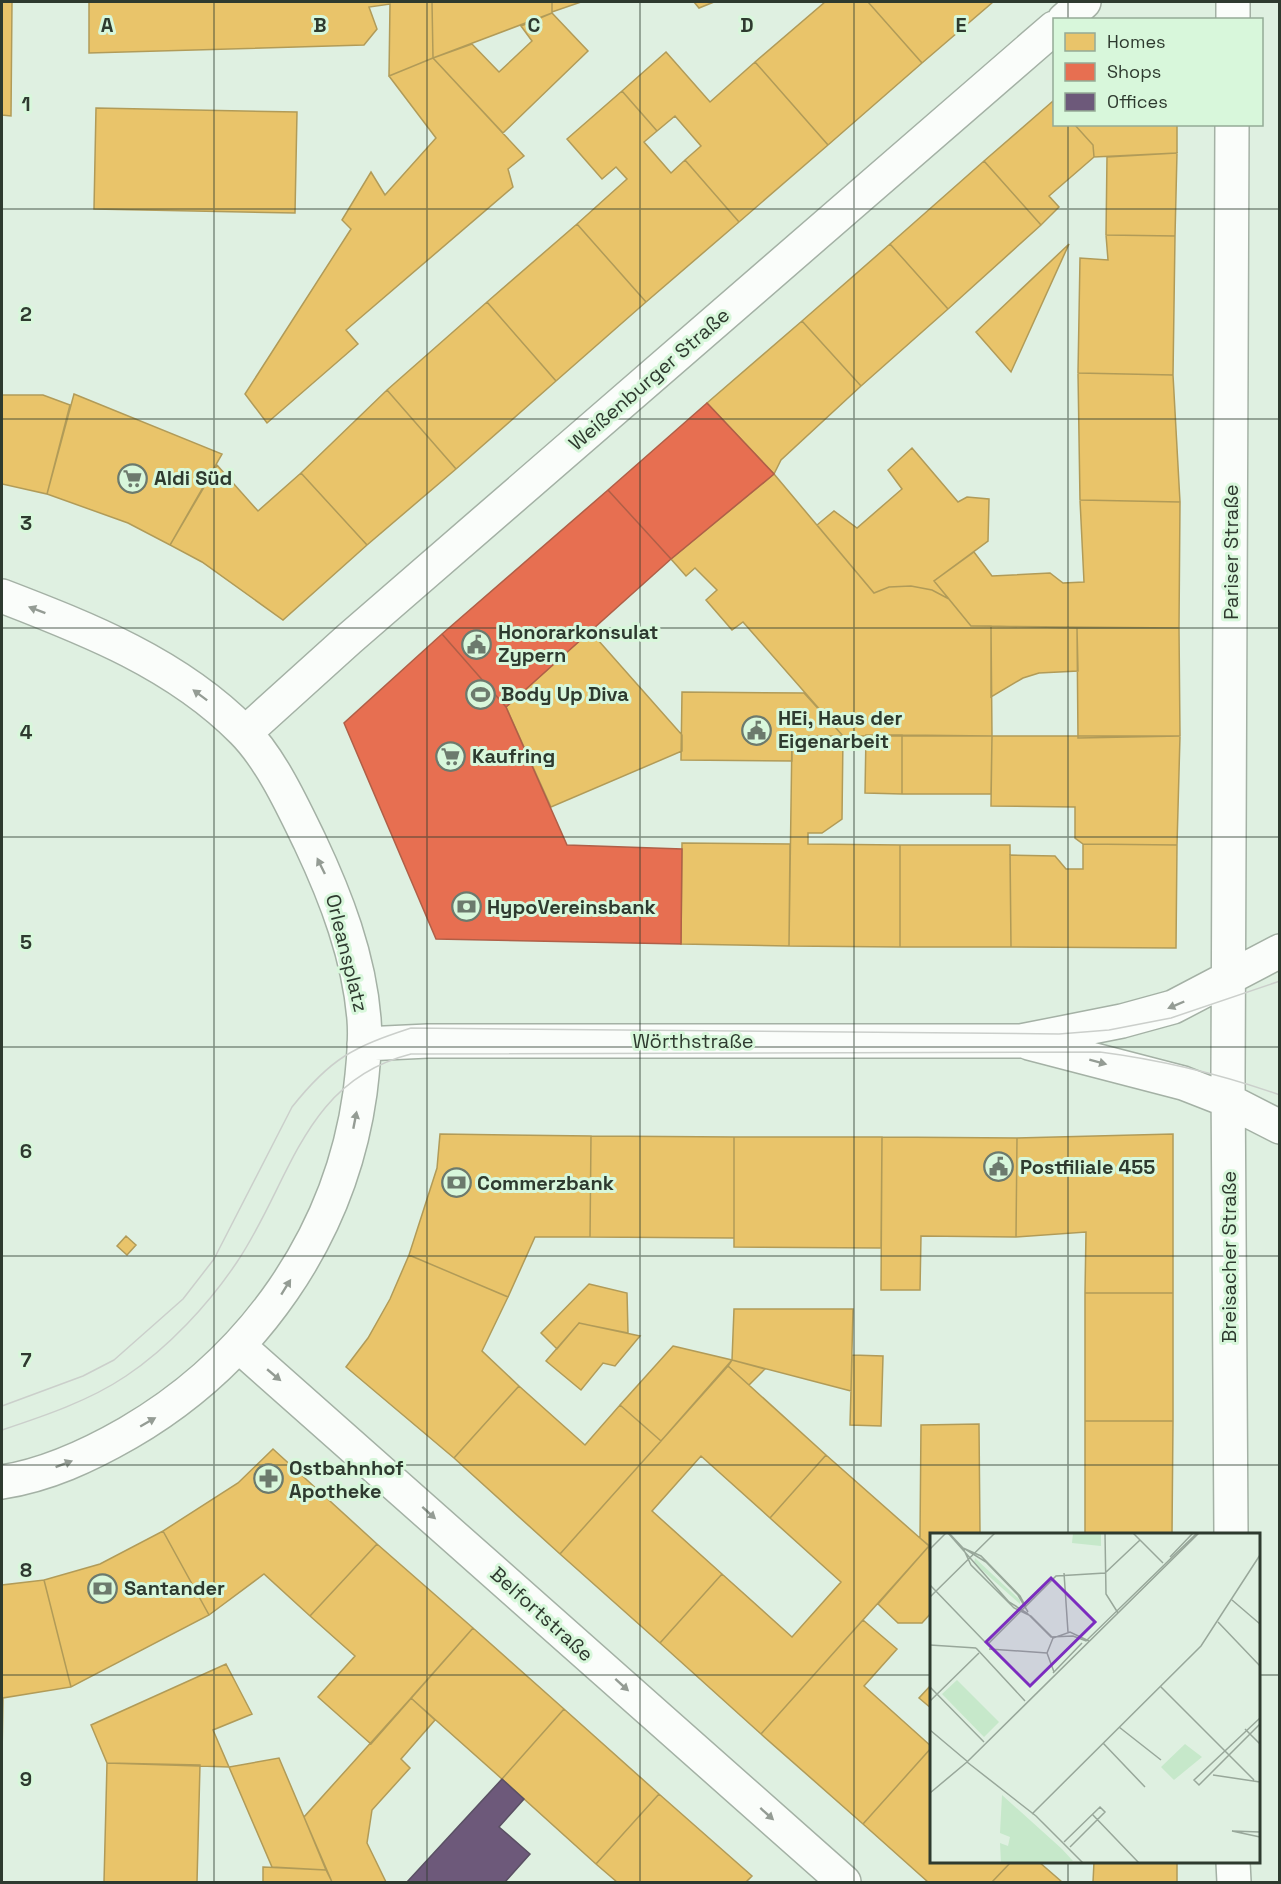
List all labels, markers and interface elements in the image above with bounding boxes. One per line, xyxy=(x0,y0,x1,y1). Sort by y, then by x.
text: A xyxy=(101,12,114,38)
text: B xyxy=(313,12,327,38)
text: C xyxy=(528,12,541,38)
text: D xyxy=(740,12,754,38)
text: E xyxy=(955,12,967,38)
legend xyxy=(1053,18,1263,126)
text: Homes xyxy=(1107,30,1166,53)
text: Shops xyxy=(1107,60,1161,83)
text: Offices xyxy=(1107,90,1168,113)
text: 1 xyxy=(21,91,31,117)
text: 2 xyxy=(20,301,32,327)
street label: Weißenburger Straße xyxy=(563,302,735,456)
supermarket icon: Aldi Süd xyxy=(117,462,149,494)
place label: Aldi Süd xyxy=(154,465,232,491)
street label: Pariser Straße xyxy=(1218,484,1244,620)
text: 3 xyxy=(20,510,32,536)
one-way arrow xyxy=(28,605,46,615)
place label: Honorarkonsulat Zypern xyxy=(498,619,658,668)
public building icon: Honorarkonsulat Zypern xyxy=(461,628,493,660)
sports icon: Body Up Diva xyxy=(464,678,496,710)
place label: Body Up Diva xyxy=(501,681,629,707)
one-way arrow xyxy=(193,689,209,701)
place label: HEi, Haus der Eigenarbeit xyxy=(778,705,902,754)
public building icon: HEi, Haus der Eigenarbeit xyxy=(741,714,773,746)
text: 4 xyxy=(20,719,33,745)
supermarket icon: Kaufring xyxy=(435,740,467,772)
place label: Kaufring xyxy=(472,743,555,769)
one-way arrow xyxy=(317,858,326,875)
bank icon: HypoVereinsbank xyxy=(450,891,482,923)
street label: Orleansplatz xyxy=(320,892,374,1014)
place label: HypoVereinsbank xyxy=(487,894,656,920)
text: 5 xyxy=(20,929,32,955)
one-way arrow xyxy=(1167,1000,1185,1010)
street label: Wörthstraße xyxy=(632,1028,754,1054)
one-way arrow xyxy=(1089,1057,1107,1067)
one-way arrow xyxy=(351,1111,360,1130)
text: 6 xyxy=(20,1138,32,1164)
public building icon: Postfiliale 455 xyxy=(983,1151,1015,1183)
place label: Postfiliale 455 xyxy=(1020,1154,1155,1180)
bank icon: Commerzbank xyxy=(440,1167,472,1199)
place label: Commerzbank xyxy=(477,1170,614,1196)
street label: Breisacher Straße xyxy=(1216,1171,1242,1343)
one-way arrow xyxy=(280,1279,291,1295)
text: 7 xyxy=(20,1347,32,1373)
one-way arrow xyxy=(266,1368,281,1381)
one-way arrow xyxy=(140,1417,157,1427)
place label: Ostbahnhof Apotheke xyxy=(289,1455,404,1504)
one-way arrow xyxy=(55,1459,73,1469)
pharmacy icon: Ostbahnhof Apotheke xyxy=(252,1463,284,1495)
one-way arrow xyxy=(421,1506,436,1519)
inset map xyxy=(930,1533,1260,1863)
text: 8 xyxy=(20,1557,32,1583)
street label: Belfortstraße xyxy=(485,1561,599,1667)
bank icon: Santander xyxy=(87,1572,119,1604)
place label: Santander xyxy=(124,1575,225,1601)
one-way arrow xyxy=(614,1678,629,1691)
text: 9 xyxy=(20,1766,32,1792)
one-way arrow xyxy=(760,1807,775,1821)

